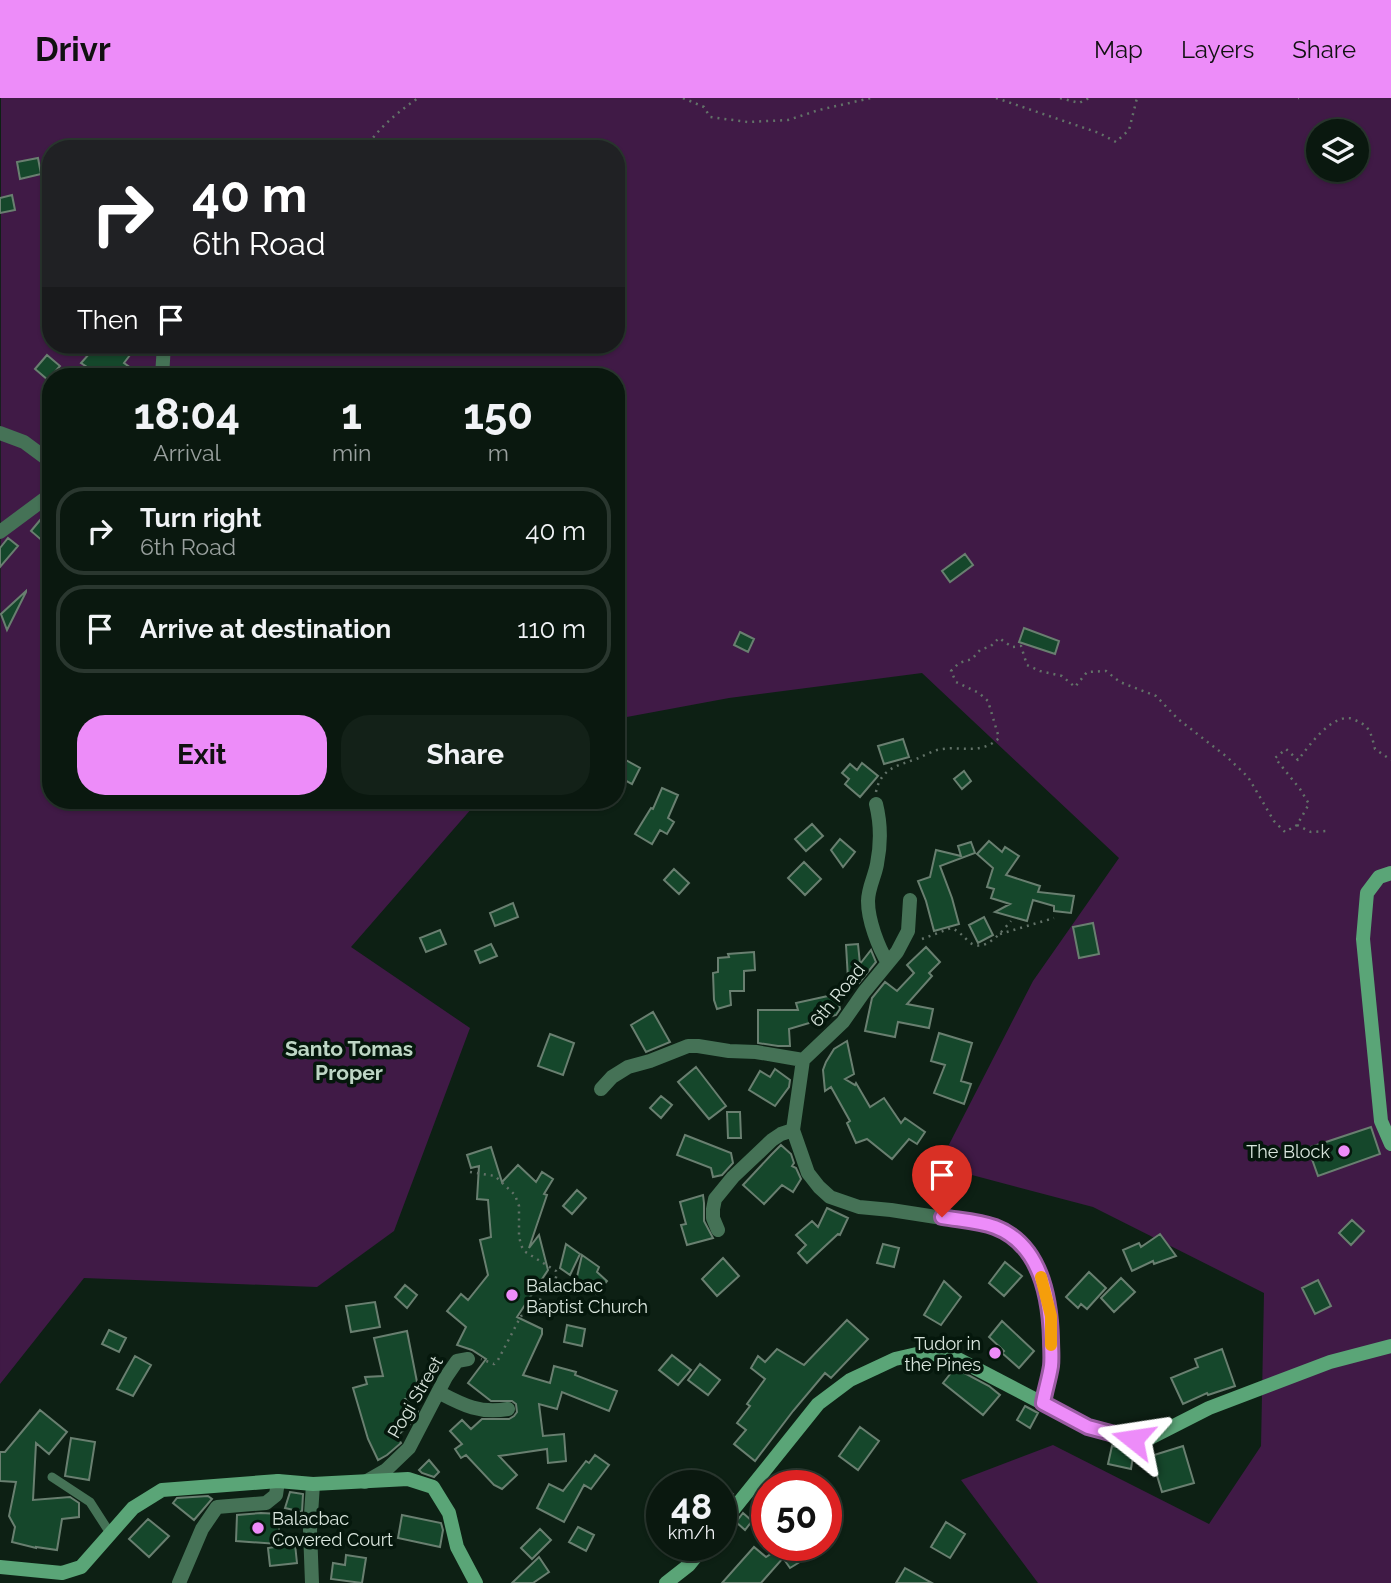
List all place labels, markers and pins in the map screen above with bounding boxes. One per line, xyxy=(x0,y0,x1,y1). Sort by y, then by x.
place label: The Block xyxy=(1246,1141,1330,1162)
marker: The Block xyxy=(1336,1143,1352,1159)
pin xyxy=(912,1145,972,1217)
place label: Balacbac Baptist Church xyxy=(526,1275,648,1317)
marker: Balacbac Baptist Church xyxy=(504,1287,520,1303)
place label: Tudor in the Pines xyxy=(904,1333,981,1375)
marker: Tudor in the Pines xyxy=(987,1345,1003,1361)
place label: Balacbac Covered Court xyxy=(272,1508,393,1550)
marker: Balacbac Covered Court xyxy=(250,1520,266,1536)

